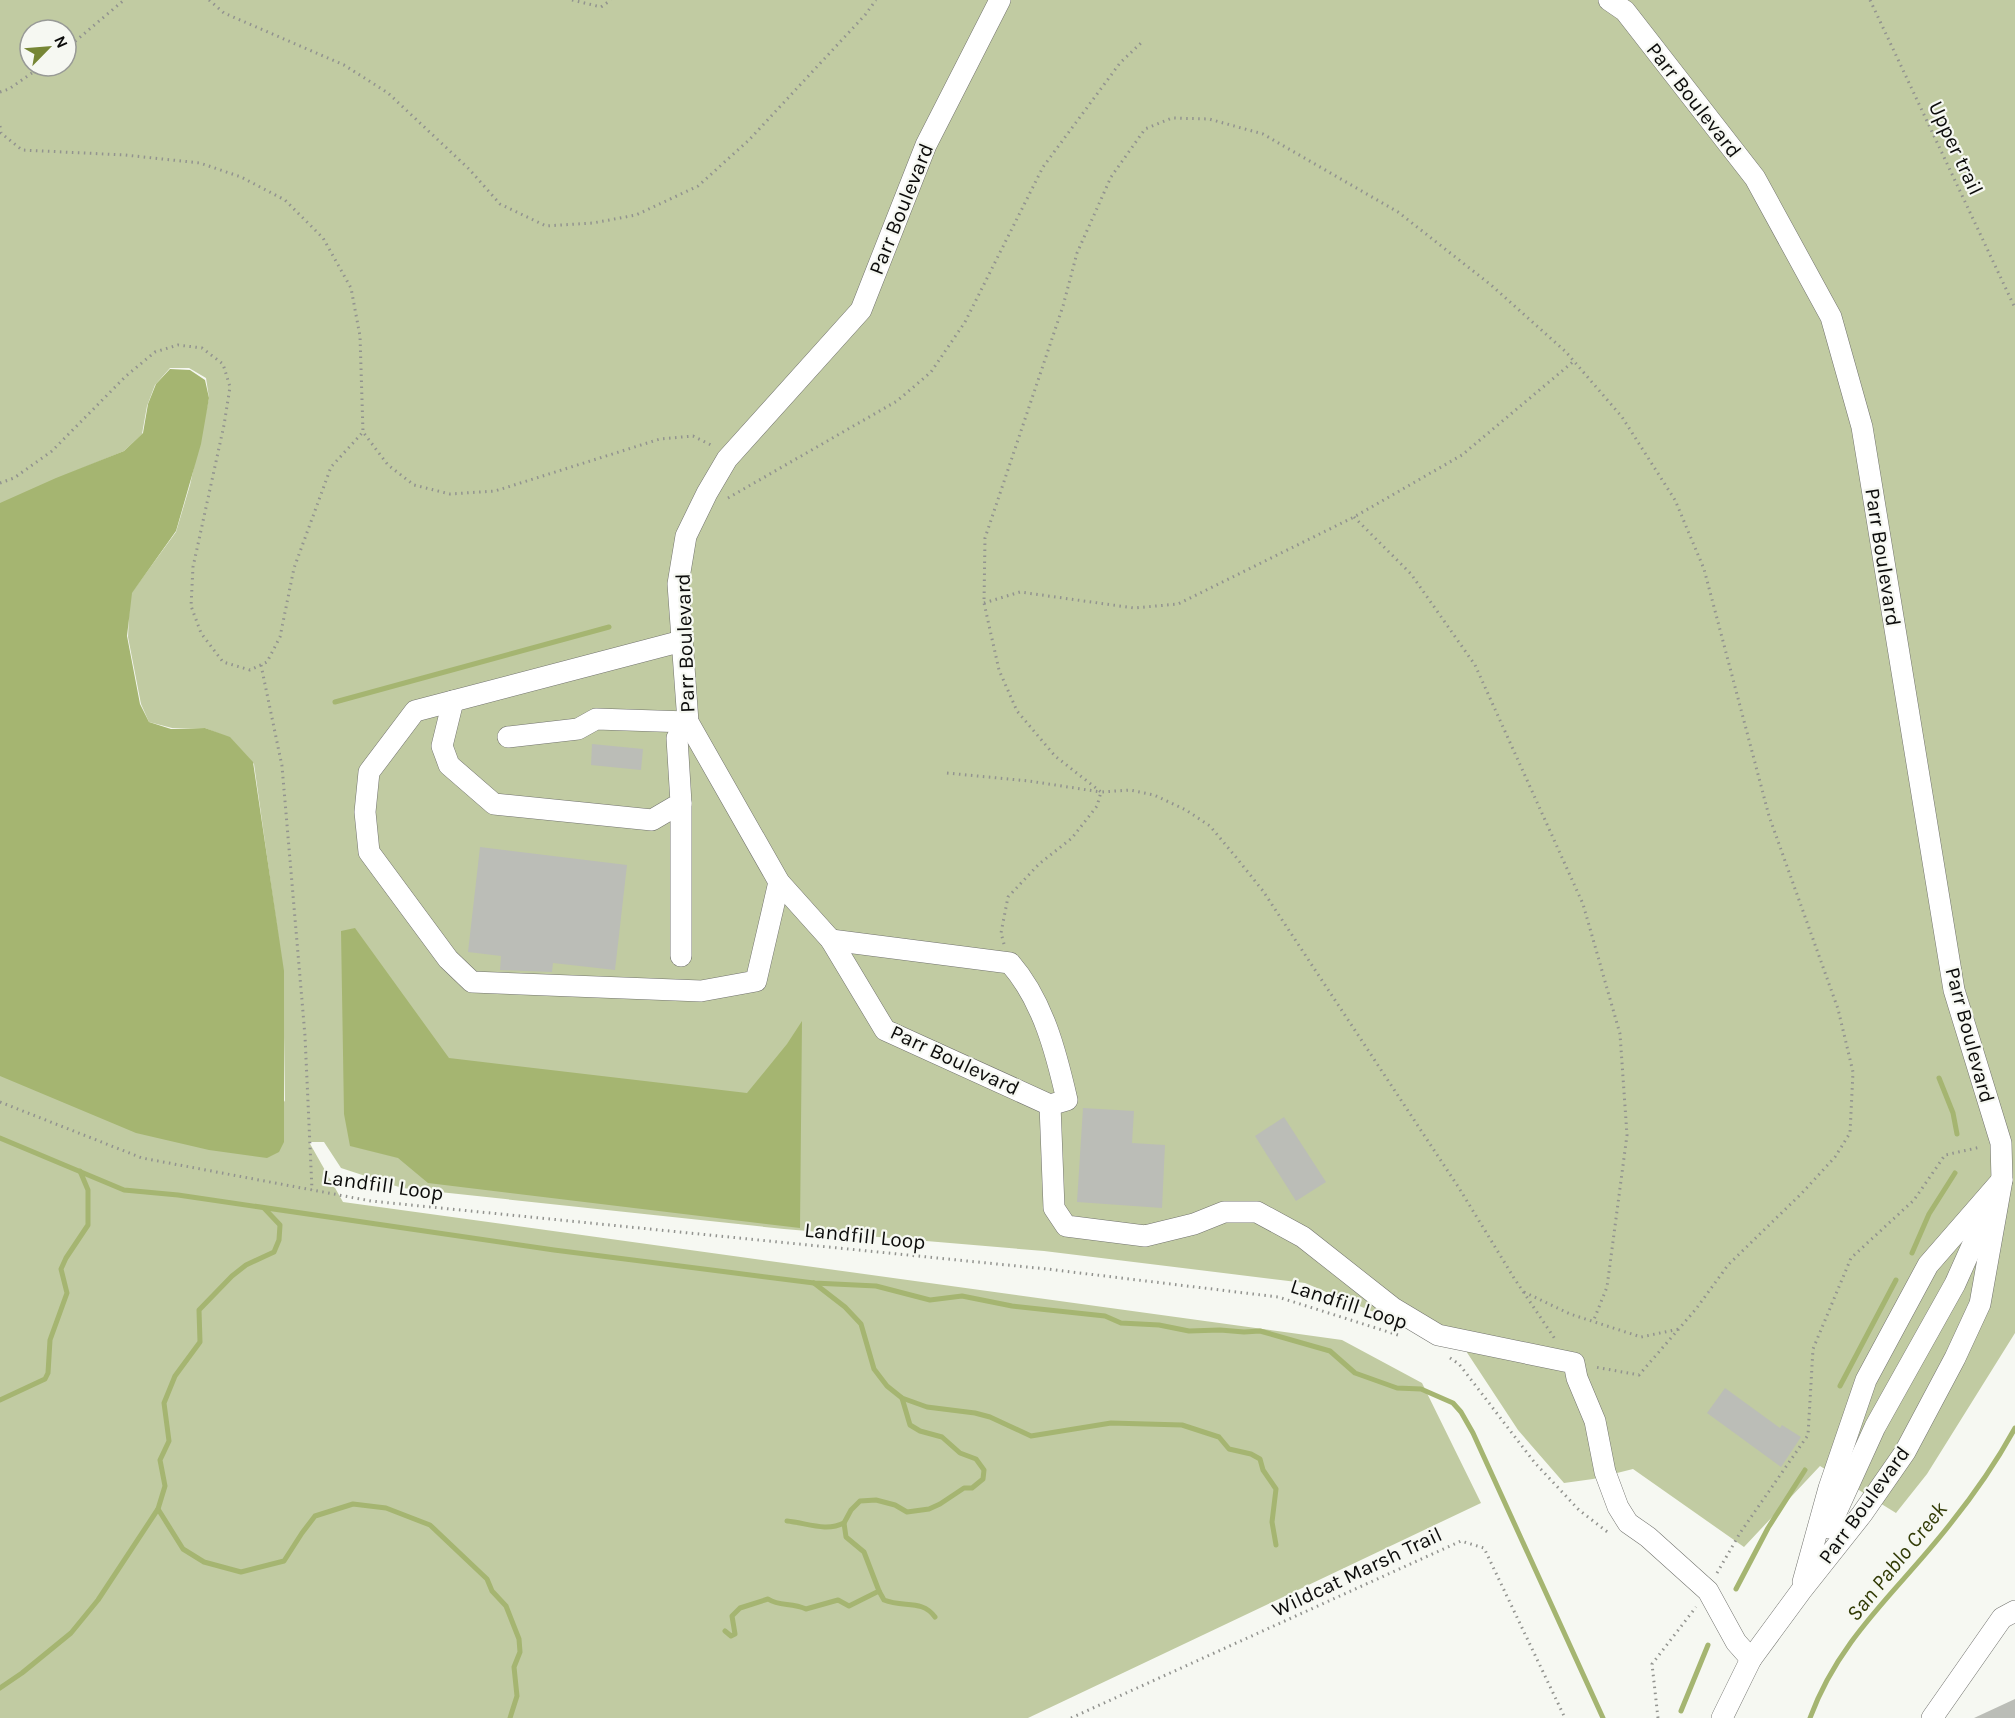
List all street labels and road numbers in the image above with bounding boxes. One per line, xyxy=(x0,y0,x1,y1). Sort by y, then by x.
street label: Parr Boulevard xyxy=(1642,38,1746,162)
street label: Upper trail xyxy=(1924,97,1988,199)
street label: Parr Boulevard xyxy=(864,140,938,278)
street label: Parr Boulevard xyxy=(1860,486,1906,628)
street label: Parr Boulevard xyxy=(671,573,699,713)
street label: Parr Boulevard xyxy=(1940,965,2000,1105)
street label: Parr Boulevard xyxy=(887,1020,1023,1100)
street label: Landfill Loop xyxy=(321,1165,445,1205)
street label: Landfill Loop xyxy=(803,1218,927,1254)
street label: Landfill Loop xyxy=(1287,1274,1411,1334)
street label: Parr Boulevard xyxy=(1813,1442,1915,1568)
street label: Wildcat Marsh Trail xyxy=(1268,1522,1446,1622)

